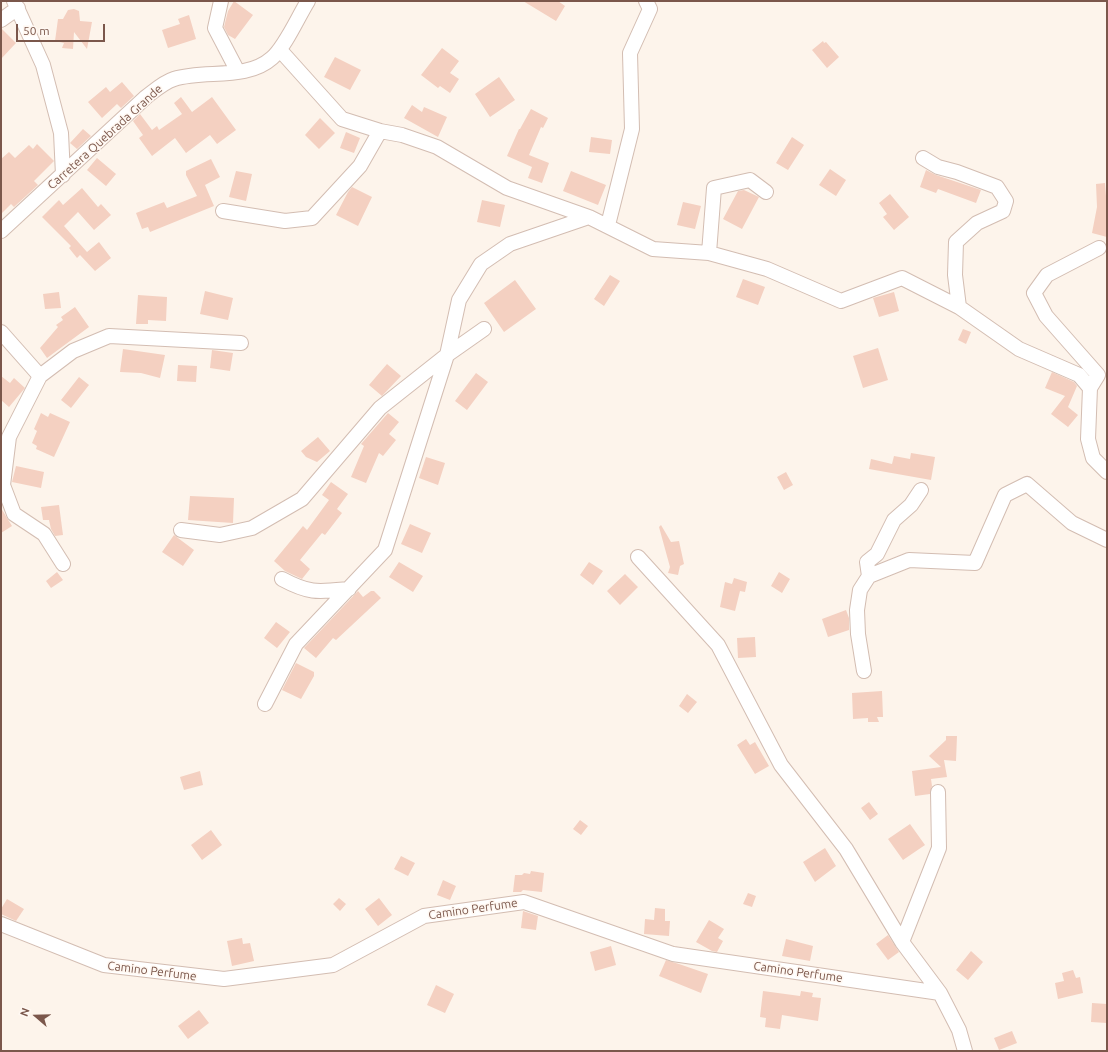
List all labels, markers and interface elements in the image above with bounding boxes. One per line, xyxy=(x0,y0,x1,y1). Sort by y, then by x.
scale bar xyxy=(18,16,107,42)
text: 50 m xyxy=(23,24,50,37)
street label: Carretera Quebrada Grande xyxy=(45,82,165,192)
street label: Camino Perfume xyxy=(427,896,519,922)
street label: Camino Perfume xyxy=(106,958,198,984)
street label: Camino Perfume xyxy=(752,959,844,985)
north arrow xyxy=(16,996,56,1036)
text: N xyxy=(18,1006,32,1018)

